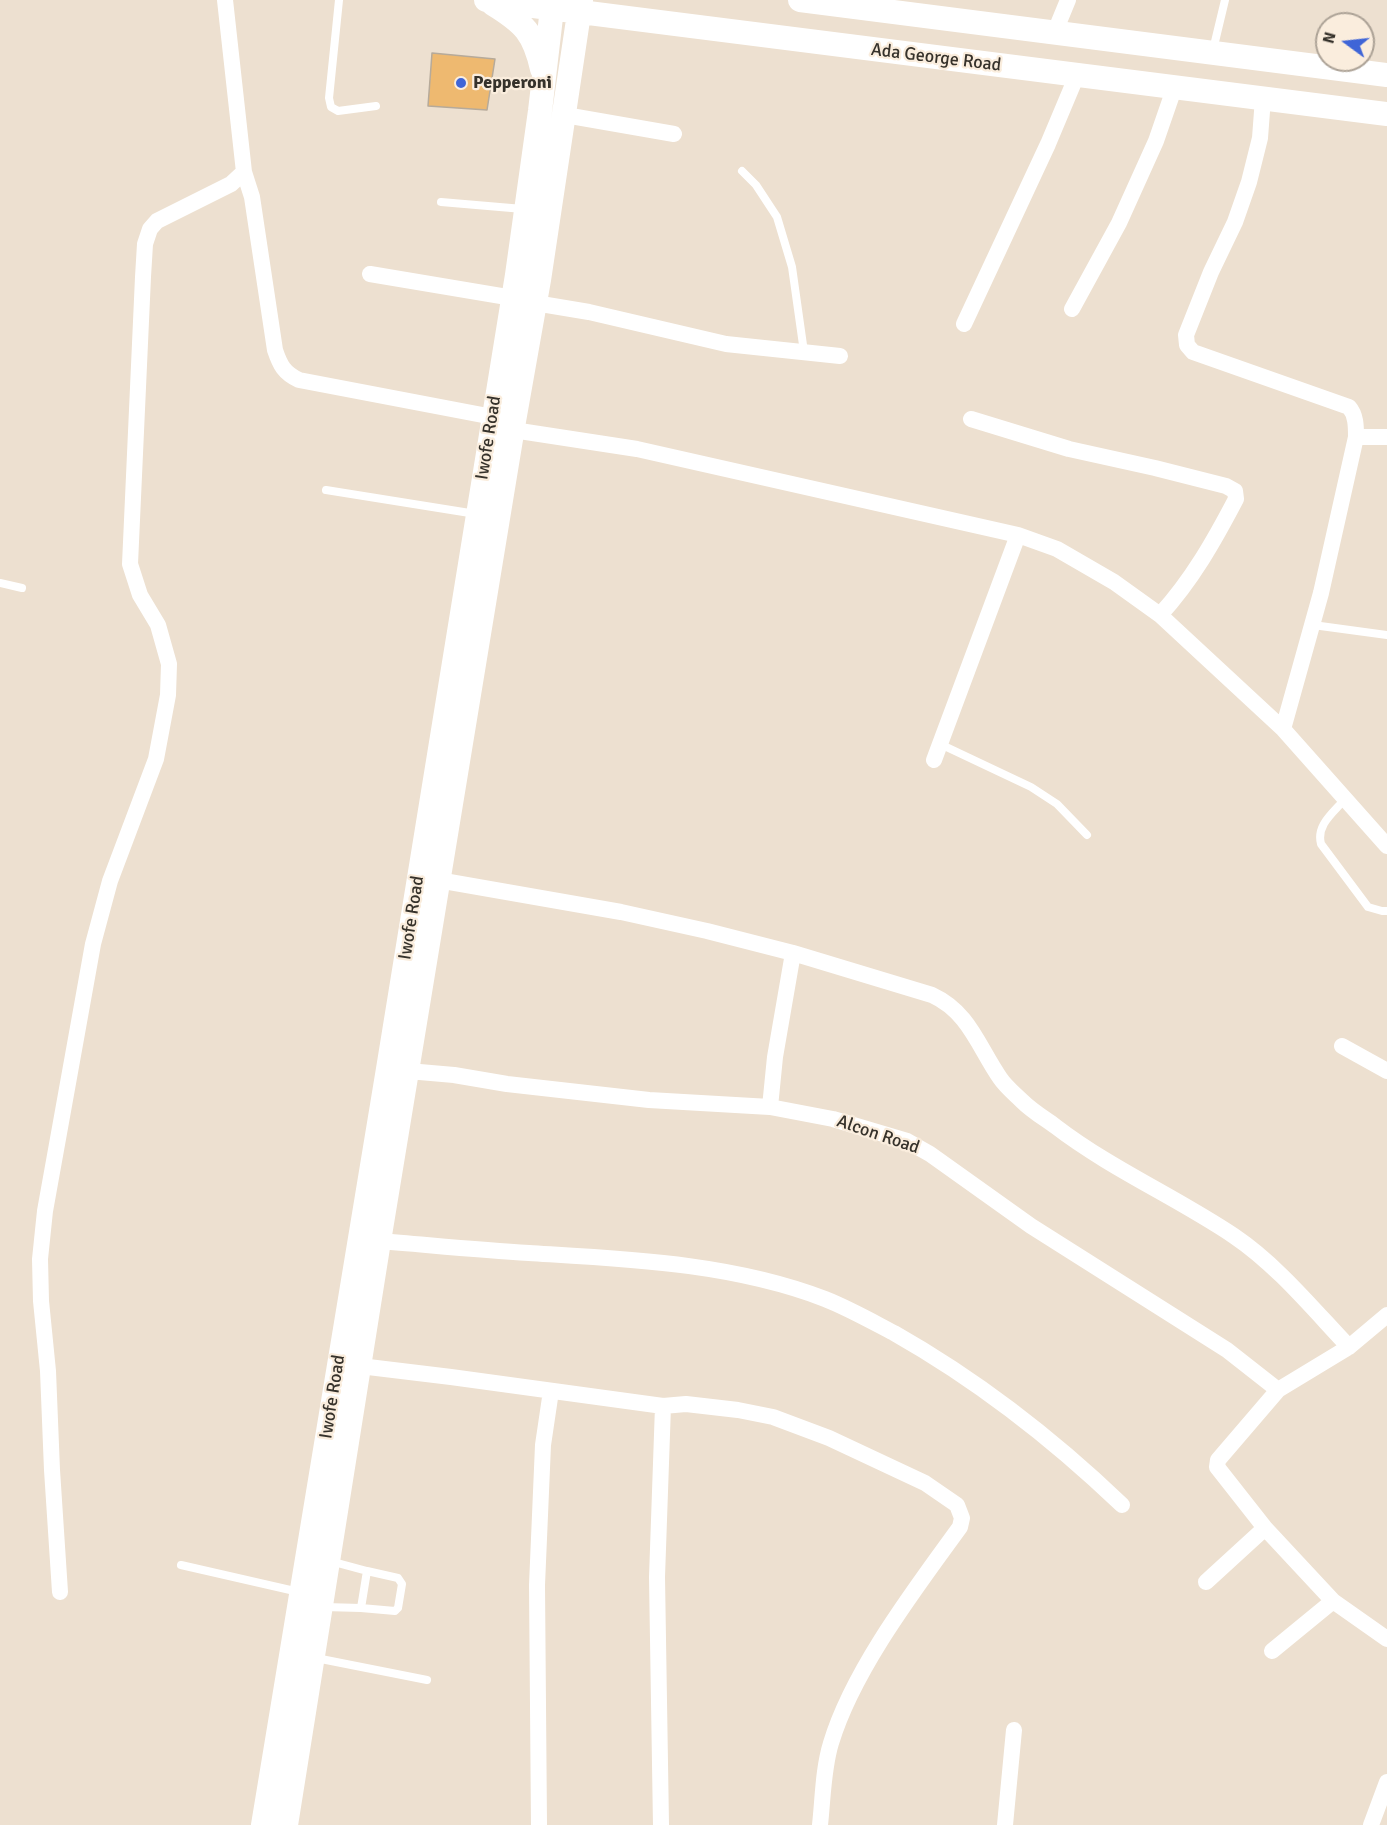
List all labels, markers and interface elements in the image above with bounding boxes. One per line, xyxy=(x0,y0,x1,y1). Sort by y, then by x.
north arrow xyxy=(1315,12,1375,72)
text: N xyxy=(1318,30,1341,46)
street label: Ada George Road xyxy=(870,39,1002,77)
place label: Pepperoni xyxy=(473,72,552,94)
marker: Pepperoni xyxy=(454,76,468,90)
street label: Iwofe Road xyxy=(472,395,506,481)
street label: Iwofe Road xyxy=(395,875,429,961)
street label: Alcon Road xyxy=(834,1111,922,1159)
street label: Iwofe Road xyxy=(316,1354,350,1440)

